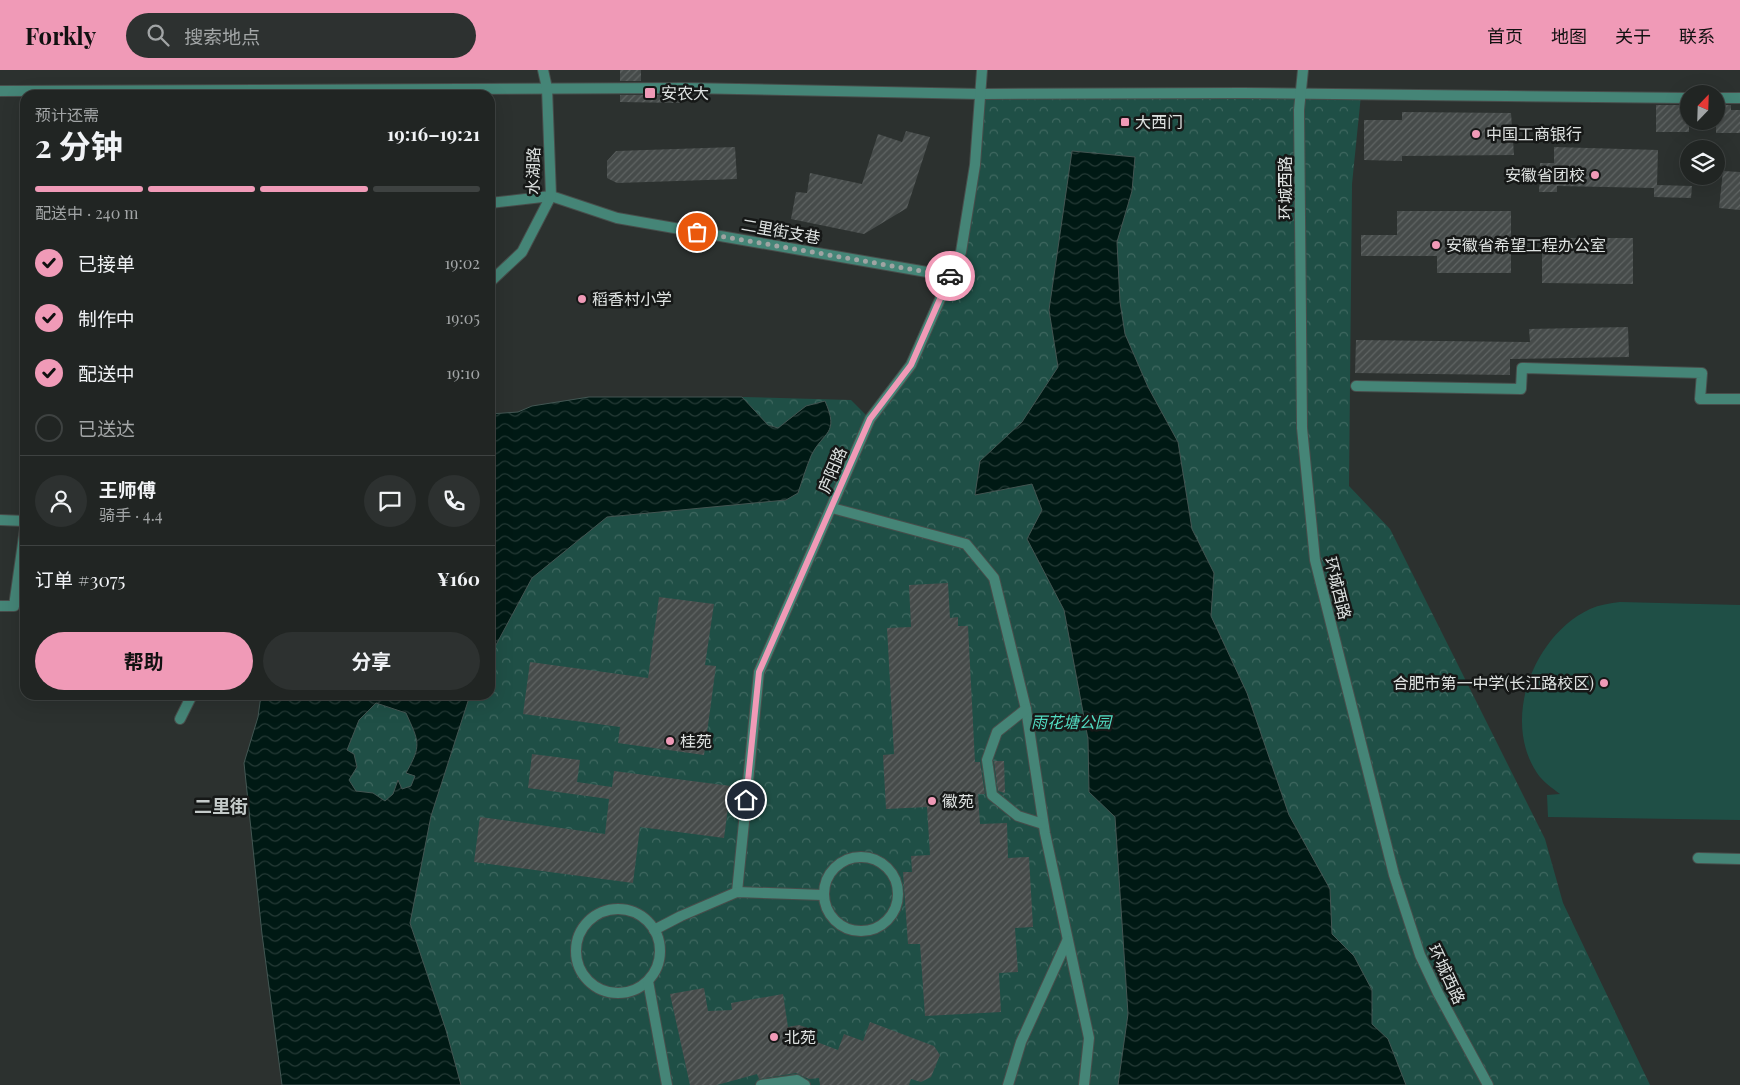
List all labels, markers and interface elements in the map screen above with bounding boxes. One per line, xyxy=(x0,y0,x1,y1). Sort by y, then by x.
search box xyxy=(126,13,476,58)
text: Forkly xyxy=(25,19,96,51)
icon: search xyxy=(144,21,172,49)
text: 搜索地点 xyxy=(184,23,260,49)
text: 首页 xyxy=(1487,24,1523,48)
text: 地图 xyxy=(1551,24,1587,48)
text: 关于 xyxy=(1615,24,1651,48)
text: 联系 xyxy=(1679,24,1715,48)
place label: 安农大 xyxy=(661,82,709,103)
north arrow xyxy=(1680,85,1725,130)
map controls xyxy=(1680,85,1725,185)
marker: 安农大 xyxy=(643,86,657,100)
text: 预计还需 xyxy=(35,104,99,125)
place label: 大西门 xyxy=(1135,111,1183,132)
marker: 大西门 xyxy=(1119,116,1131,128)
text: 19:16–19:21 xyxy=(387,120,480,146)
text: 2 分钟 xyxy=(35,123,123,166)
place label: 中国工商银行 xyxy=(1486,123,1582,144)
marker: 中国工商银行 xyxy=(1470,128,1482,140)
button: layers xyxy=(1680,140,1725,185)
street label: 水湖路 xyxy=(522,147,543,195)
street label: 环城西路 xyxy=(1274,156,1295,220)
place label: 安徽省团校 xyxy=(1505,164,1585,185)
marker: 安徽省团校 xyxy=(1589,169,1601,181)
text: 配送中 · 240 m xyxy=(35,202,139,223)
pin xyxy=(676,211,718,253)
street label: 二里街支巷 xyxy=(740,213,822,248)
icon: bag xyxy=(683,218,711,246)
place label: 安徽省希望工程办公室 xyxy=(1446,234,1606,255)
marker: 安徽省希望工程办公室 xyxy=(1430,239,1442,251)
icon: check xyxy=(35,249,63,277)
text: 已接单 xyxy=(78,250,135,276)
courier xyxy=(925,251,975,301)
text: 19:02 xyxy=(444,252,480,273)
icon: car xyxy=(936,262,964,290)
place label: 稻香村小学 xyxy=(592,288,672,309)
marker: 稻香村小学 xyxy=(576,293,588,305)
icon: check xyxy=(35,304,63,332)
text: 制作中 xyxy=(78,305,135,331)
text: 19:05 xyxy=(445,307,480,328)
icon: check xyxy=(35,359,63,387)
text: 配送中 xyxy=(78,360,135,386)
text: 19:10 xyxy=(446,362,480,383)
text: 已送达 xyxy=(78,415,135,441)
street label: 庐阳路 xyxy=(812,444,851,496)
button: person xyxy=(35,475,87,527)
button: chat xyxy=(364,475,416,527)
button: phone xyxy=(428,475,480,527)
text: 王师傅 xyxy=(99,476,156,502)
text: 骑手 · 4.4 xyxy=(99,504,163,525)
street label: 环城西路 xyxy=(1321,554,1356,621)
text: ¥160 xyxy=(437,565,480,591)
text: 订单 #3075 xyxy=(35,566,125,592)
button: 帮助 xyxy=(35,632,253,690)
button: 分享 xyxy=(263,632,480,690)
place label: 合肥市第一中学(长江路校区) xyxy=(1393,672,1594,693)
marker: 合肥市第一中学(长江路校区) xyxy=(1598,677,1610,689)
park label: 雨花塘公园 xyxy=(1031,711,1113,732)
place label: 桂苑 xyxy=(680,730,712,751)
marker: 桂苑 xyxy=(664,735,676,747)
pin xyxy=(725,779,767,821)
icon: home xyxy=(732,786,760,814)
place label: 徽苑 xyxy=(942,790,974,811)
district label: 二里街 xyxy=(194,794,248,818)
marker: 徽苑 xyxy=(926,795,938,807)
street label: 环城西路 xyxy=(1424,940,1470,1007)
place label: 北苑 xyxy=(784,1026,816,1047)
marker: 北苑 xyxy=(768,1031,780,1043)

